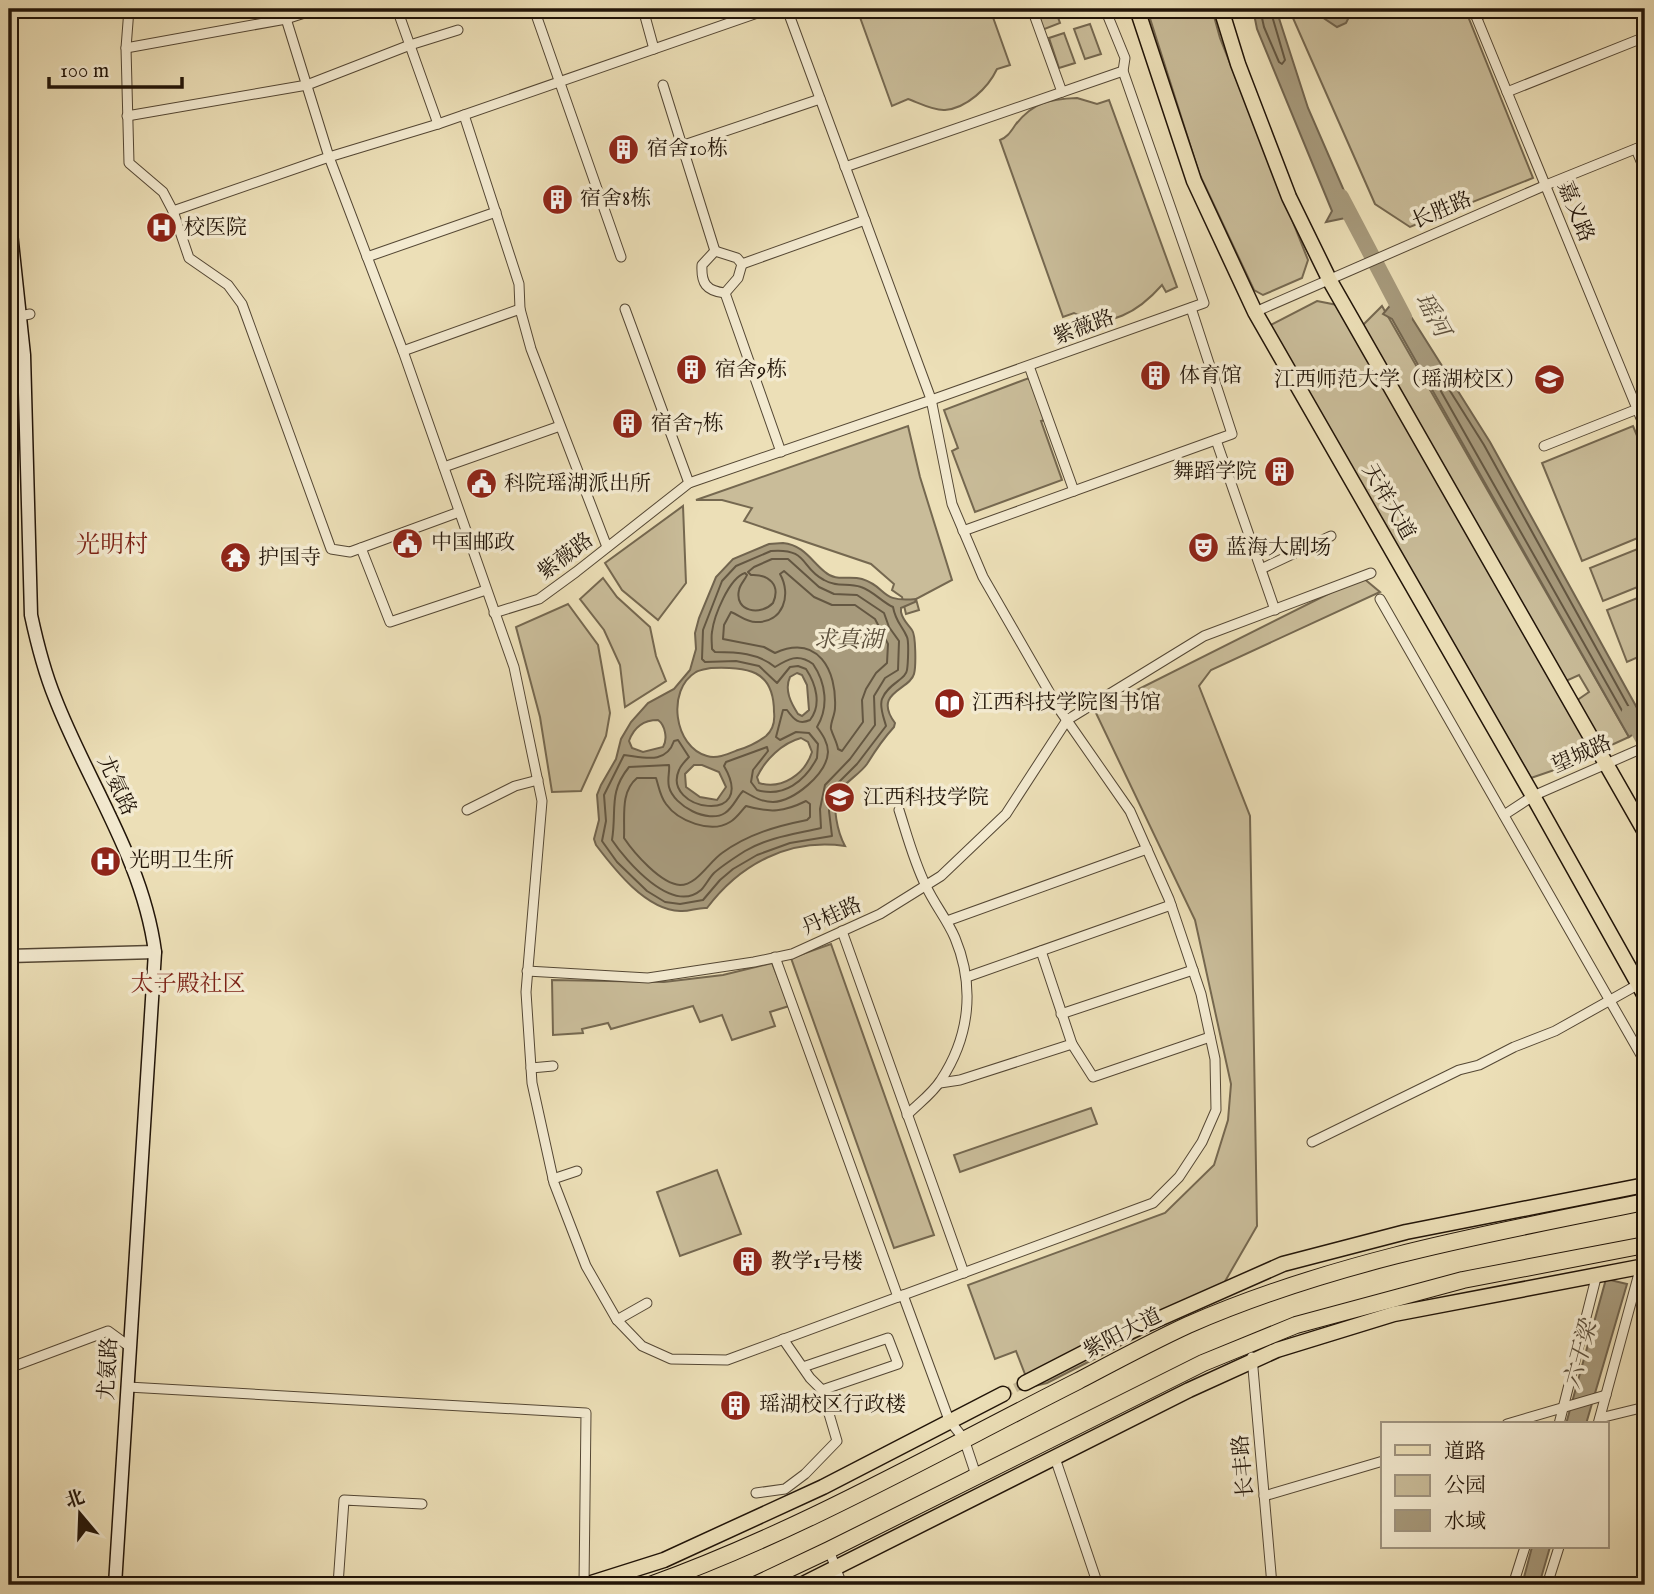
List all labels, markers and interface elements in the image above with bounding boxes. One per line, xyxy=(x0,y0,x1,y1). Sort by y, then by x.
scale bar xyxy=(49,46,182,90)
text: 100 m xyxy=(60,58,109,85)
building icon: 宿舍10栋 xyxy=(607,132,641,166)
place label: 宿舍10栋 xyxy=(647,136,728,163)
street label: 嘉义路 xyxy=(1551,178,1599,246)
building icon: 宿舍8栋 xyxy=(540,182,574,216)
place label: 宿舍8栋 xyxy=(580,186,651,213)
street label: 长胜路 xyxy=(1408,186,1476,236)
hospital icon: 校医院 xyxy=(144,211,178,245)
place label: 校医院 xyxy=(184,215,247,242)
water label: 瑶河 xyxy=(1408,288,1458,346)
street label: 紫薇路 xyxy=(1050,305,1118,351)
building icon: 宿舍9栋 xyxy=(675,353,709,387)
place label: 宿舍9栋 xyxy=(715,357,787,384)
building icon: 体育馆 xyxy=(1139,359,1173,393)
place label: 体育馆 xyxy=(1179,363,1242,390)
school or university icon: 江西师范大学（瑶湖校区） xyxy=(1532,363,1566,397)
place label: 江西师范大学（瑶湖校区） xyxy=(1274,367,1526,394)
building icon: 宿舍7栋 xyxy=(611,407,645,441)
place label: 宿舍7栋 xyxy=(651,411,724,438)
building icon: 舞蹈学院 xyxy=(1263,455,1297,489)
place label: 舞蹈学院 xyxy=(1173,459,1257,486)
street label: 天祥大道 xyxy=(1355,459,1421,545)
public building icon: 科院瑶湖派出所 xyxy=(464,467,498,501)
place label: 科院瑶湖派出所 xyxy=(504,471,651,498)
public building icon: 中国邮政 xyxy=(391,526,425,560)
street label: 紫薇路 xyxy=(533,527,599,587)
district label: 光明村 xyxy=(76,530,148,561)
place label: 中国邮政 xyxy=(431,530,515,557)
theatre icon: 蓝海大剧场 xyxy=(1186,531,1220,565)
place label: 蓝海大剧场 xyxy=(1226,535,1331,562)
temple icon: 护国寺 xyxy=(218,541,252,575)
place label: 护国寺 xyxy=(258,545,321,572)
water label: 求真湖 xyxy=(814,626,887,655)
library icon: 江西科技学院图书馆 xyxy=(932,686,966,720)
place label: 江西科技学院图书馆 xyxy=(972,690,1161,717)
street label: 望城路 xyxy=(1548,730,1616,780)
street label: 尤氨路 xyxy=(90,752,142,820)
school or university icon: 江西科技学院 xyxy=(823,781,857,815)
place label: 江西科技学院 xyxy=(863,785,989,812)
hospital icon: 光明卫生所 xyxy=(89,844,123,878)
place label: 光明卫生所 xyxy=(129,848,234,875)
street label: 丹桂路 xyxy=(798,892,866,942)
district label: 太子殿社区 xyxy=(131,970,246,999)
building icon: 教学1号楼 xyxy=(731,1245,765,1279)
place label: 教学1号楼 xyxy=(771,1249,863,1276)
street label: 紫阳大道 xyxy=(1079,1303,1167,1365)
water label: 六干梁 xyxy=(1558,1315,1605,1392)
street label: 尤氨路 xyxy=(94,1337,124,1401)
building icon: 瑶湖校区行政楼 xyxy=(719,1388,753,1422)
place label: 瑶湖校区行政楼 xyxy=(759,1392,906,1419)
legend xyxy=(1381,1422,1608,1548)
street label: 长丰路 xyxy=(1228,1433,1260,1499)
text: 道路 xyxy=(1444,1439,1486,1466)
text: 公园 xyxy=(1444,1473,1486,1500)
north arrow xyxy=(46,1478,116,1548)
text: 北 xyxy=(62,1485,88,1514)
text: 水域 xyxy=(1444,1509,1486,1536)

